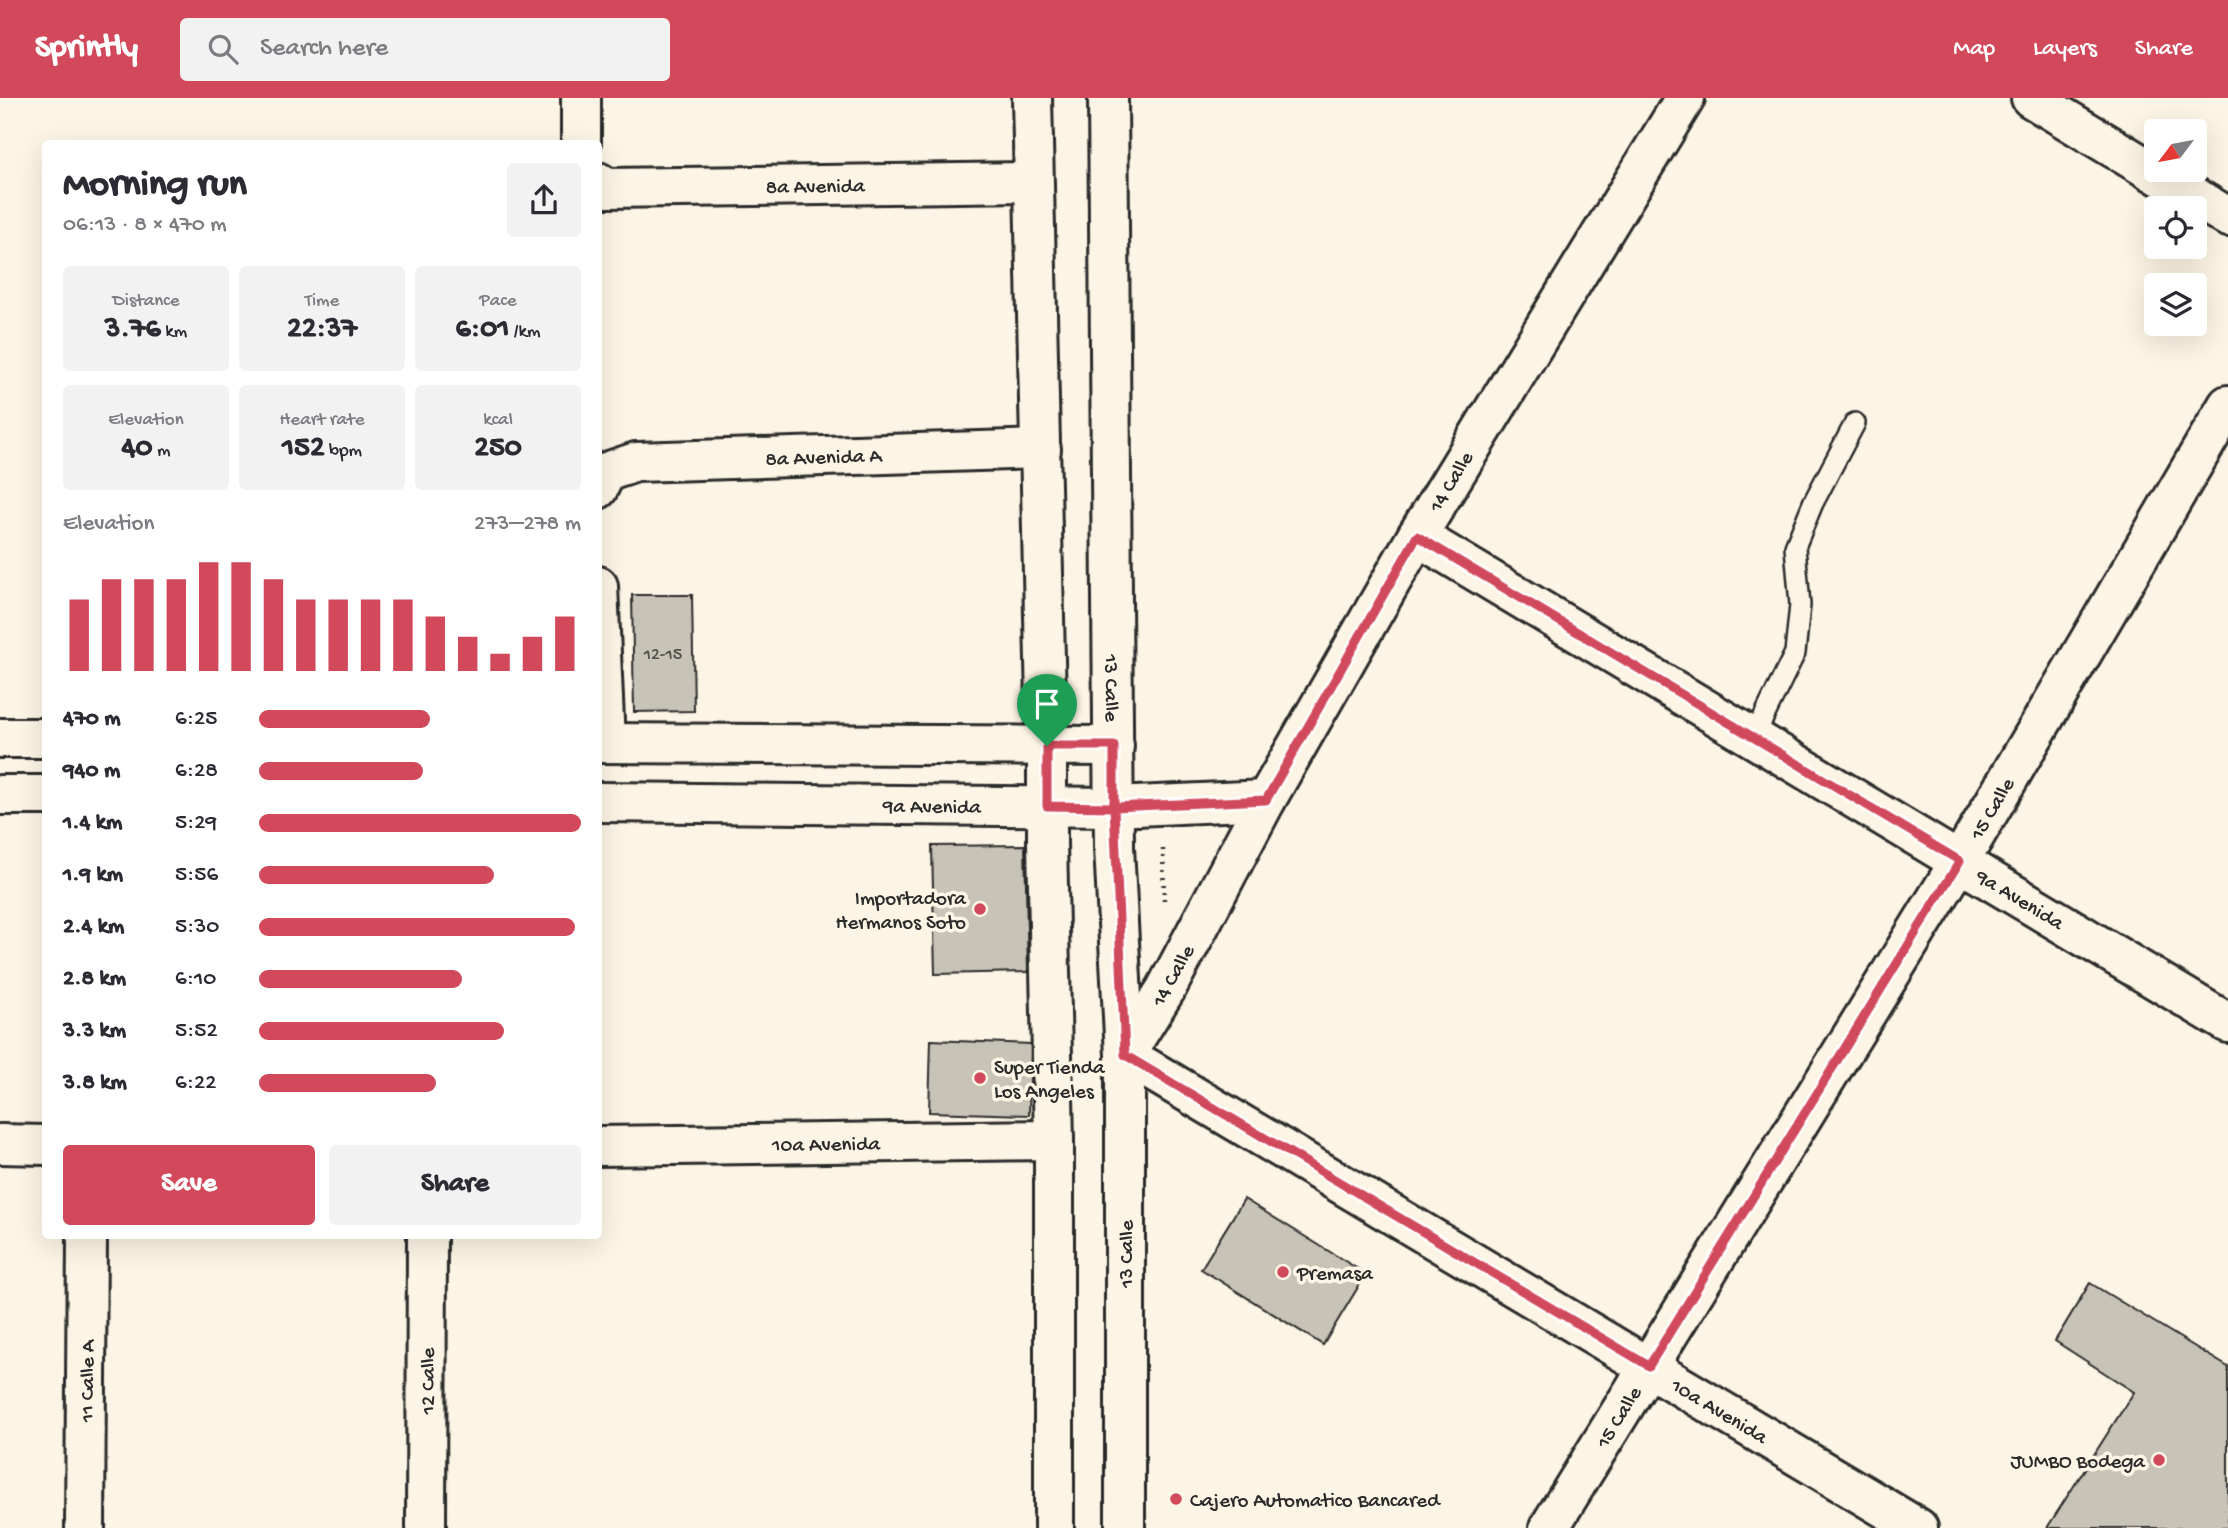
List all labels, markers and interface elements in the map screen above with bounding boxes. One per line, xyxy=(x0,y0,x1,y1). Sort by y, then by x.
search box xyxy=(180,18,670,81)
text: Sprintly xyxy=(35,30,138,68)
icon: search xyxy=(204,30,242,68)
text: Search here xyxy=(260,34,388,65)
text: Map xyxy=(1953,35,1995,64)
text: Layers xyxy=(2033,35,2097,64)
text: Share xyxy=(2135,35,2193,64)
north arrow xyxy=(2144,119,2207,182)
map controls xyxy=(2144,119,2207,336)
button: share xyxy=(507,163,581,237)
text: Morning run xyxy=(63,164,247,208)
street label: 8a Avenida xyxy=(765,175,866,202)
button: locate xyxy=(2144,196,2207,259)
text: 06:13 · 8 × 470 m xyxy=(63,212,227,239)
button: layers xyxy=(2144,273,2207,336)
text: Distance xyxy=(112,290,180,313)
text: Time xyxy=(305,290,339,313)
text: Pace xyxy=(479,290,517,313)
text: 3.76 xyxy=(105,313,161,348)
text: 22:37 xyxy=(287,313,357,348)
text: 6:01 xyxy=(456,313,509,348)
text: km xyxy=(161,321,187,344)
text: /km xyxy=(509,321,540,344)
text: Elevation xyxy=(108,409,184,432)
text: Heart rate xyxy=(279,409,365,432)
text: kcal xyxy=(483,409,513,432)
text: 40 xyxy=(121,432,153,467)
text: 152 xyxy=(282,432,325,467)
text: 250 xyxy=(474,432,522,467)
text: m xyxy=(153,440,171,463)
text: bpm xyxy=(325,440,362,463)
street label: 8a Avenida A xyxy=(765,445,884,474)
street label: 14 Calle xyxy=(1425,447,1481,519)
text: Elevation xyxy=(63,511,154,538)
text: 273–278 m xyxy=(474,511,581,538)
house number: 12-15 xyxy=(643,645,682,666)
street label: 13 Calle xyxy=(1096,653,1122,723)
pin xyxy=(1017,674,1077,746)
icon: arrive xyxy=(1028,685,1066,723)
text: 470 m xyxy=(63,706,121,733)
text: 6:25 xyxy=(175,706,217,733)
text: 940 m xyxy=(63,758,120,785)
text: 6:28 xyxy=(175,758,218,785)
street label: 15 Calle xyxy=(1966,773,2023,846)
street label: 9a Avenida xyxy=(882,796,983,822)
text: 1.4 km xyxy=(63,810,122,837)
text: 5:29 xyxy=(175,810,217,837)
text: 1.9 km xyxy=(63,862,123,889)
text: 5:56 xyxy=(175,862,218,889)
street label: 9a Avenida xyxy=(1969,865,2068,938)
place label: Importadora Hermanos Soto xyxy=(835,888,967,937)
marker: Importadora Hermanos Soto xyxy=(972,901,988,917)
text: 2.4 km xyxy=(63,914,124,941)
text: 5:30 xyxy=(175,914,219,941)
street label: 14 Calle xyxy=(1148,941,1203,1013)
text: 2.8 km xyxy=(63,966,126,993)
text: 6:10 xyxy=(175,966,216,993)
text: 3.3 km xyxy=(63,1018,126,1045)
text: 5:52 xyxy=(175,1018,218,1045)
place label: Super Tienda Los Angeles xyxy=(994,1057,1106,1106)
text: 3.8 km xyxy=(63,1070,127,1097)
text: 6:22 xyxy=(175,1070,216,1097)
marker: Super Tienda Los Angeles xyxy=(972,1070,988,1086)
street label: 10a Avenida xyxy=(771,1133,882,1160)
button: Save xyxy=(63,1145,315,1225)
button: Share xyxy=(329,1145,581,1225)
street label: 13 Calle xyxy=(1116,1219,1141,1289)
place label: Premasa xyxy=(1296,1263,1374,1288)
marker: Premasa xyxy=(1275,1264,1291,1280)
street label: 11 Calle A xyxy=(77,1338,102,1423)
street label: 12 Calle xyxy=(417,1346,443,1416)
street label: 10a Avenida xyxy=(1665,1374,1772,1452)
street label: 15 Calle xyxy=(1592,1382,1650,1455)
place label: JUMBO Bodega xyxy=(2010,1451,2146,1476)
marker: JUMBO Bodega xyxy=(2151,1452,2167,1468)
place label: Cajero Automatico Bancared xyxy=(1190,1490,1441,1515)
marker: Cajero Automatico Bancared xyxy=(1168,1491,1184,1507)

